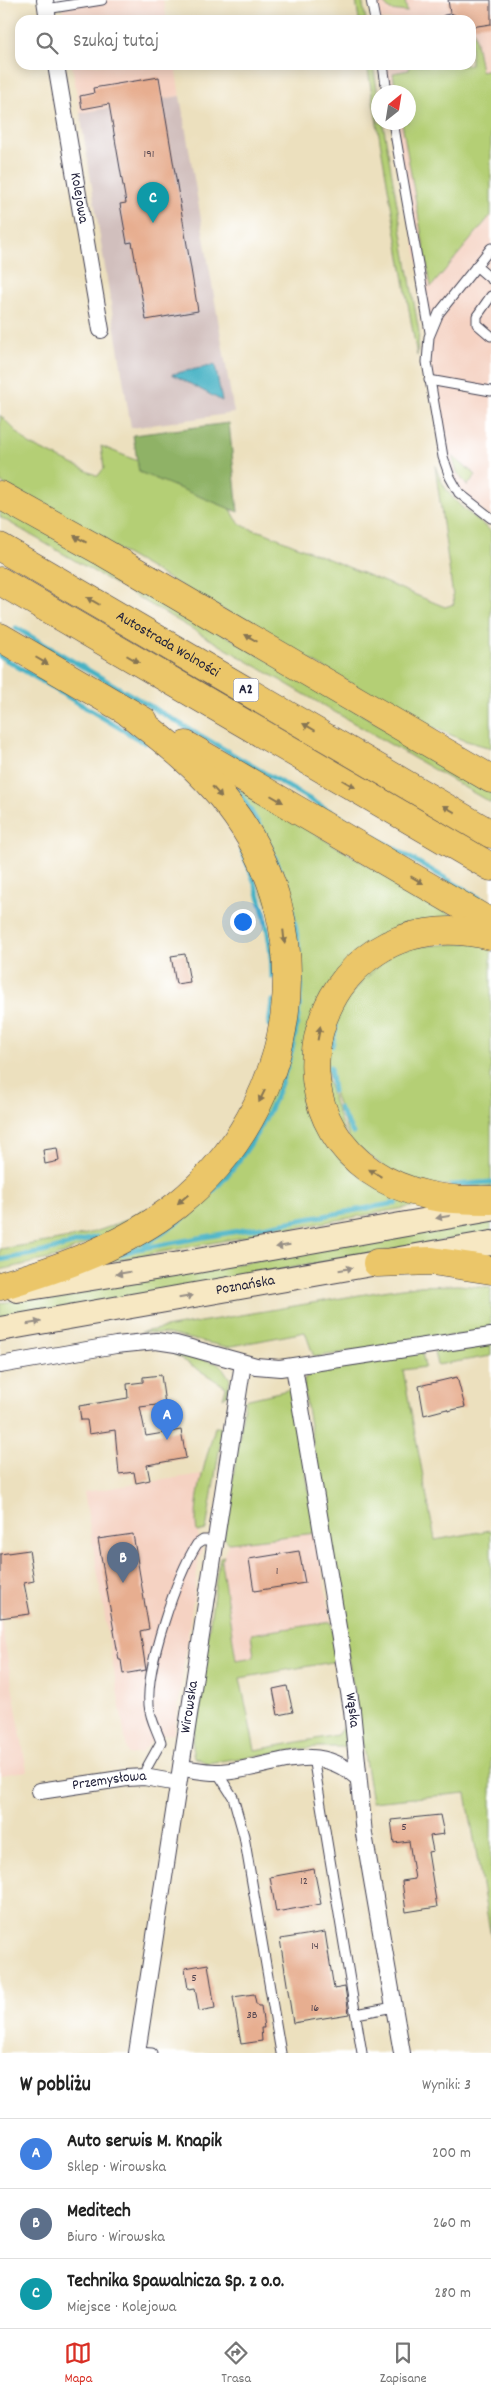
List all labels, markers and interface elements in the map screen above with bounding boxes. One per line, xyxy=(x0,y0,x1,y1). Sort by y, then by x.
search box xyxy=(15,15,476,70)
icon: search xyxy=(33,29,61,57)
text: Szukaj tutaj xyxy=(73,29,159,56)
north arrow xyxy=(371,85,416,130)
house number: 191 xyxy=(144,146,154,163)
street label: Kolejowa xyxy=(63,171,94,226)
pin: C xyxy=(137,182,169,223)
one-way arrow xyxy=(72,535,87,543)
one-way arrow xyxy=(86,597,99,606)
street label: Autostrada Wolności xyxy=(112,606,224,684)
one-way arrow xyxy=(244,634,257,643)
one-way arrow xyxy=(126,654,139,663)
one-way arrow xyxy=(36,657,49,666)
road number: A2 xyxy=(234,678,258,702)
one-way arrow xyxy=(302,723,315,732)
one-way arrow xyxy=(343,780,356,789)
one-way arrow xyxy=(211,786,222,798)
one-way arrow xyxy=(270,794,284,803)
one-way arrow xyxy=(442,805,455,814)
one-way arrow xyxy=(411,876,424,885)
your location xyxy=(230,909,256,935)
one-way arrow xyxy=(280,930,288,946)
one-way arrow xyxy=(316,1024,324,1040)
one-way arrow xyxy=(257,1089,265,1103)
one-way arrow xyxy=(369,1169,382,1178)
one-way arrow xyxy=(177,1194,190,1205)
one-way arrow xyxy=(435,1214,451,1222)
one-way arrow xyxy=(275,1242,291,1250)
one-way arrow xyxy=(338,1264,354,1272)
one-way arrow xyxy=(114,1269,130,1277)
street label: Poznańska xyxy=(214,1270,277,1302)
one-way arrow xyxy=(178,1292,194,1300)
one-way arrow xyxy=(27,1319,43,1327)
pin: A xyxy=(151,1399,183,1440)
pin: B xyxy=(107,1542,139,1583)
house number: 1 xyxy=(276,1563,278,1580)
street label: Wirowska xyxy=(175,1678,205,1735)
street label: Wąska xyxy=(338,1691,365,1729)
street label: Przemysłowa xyxy=(71,1766,148,1797)
house number: 5 xyxy=(401,1819,407,1836)
house number: 12 xyxy=(300,1873,308,1890)
house number: 14 xyxy=(311,1938,319,1955)
house number: 5 xyxy=(191,1970,197,1987)
house number: 16 xyxy=(311,2000,319,2017)
house number: 3B xyxy=(246,2007,258,2024)
text: W pobliżu xyxy=(20,2071,91,2101)
text: Wyniki: 3 xyxy=(422,2074,471,2097)
text: Auto serwis M. Knapik xyxy=(67,2129,222,2156)
text: A xyxy=(32,2142,40,2165)
text: 200 m xyxy=(432,2142,471,2165)
text: Sklep · Wirowska xyxy=(67,2156,166,2179)
text: Meditech xyxy=(67,2199,131,2226)
text: B xyxy=(32,2212,40,2235)
text: 260 m xyxy=(433,2212,471,2235)
text: Biuro · Wirowska xyxy=(67,2226,165,2249)
text: Technika Spawalnicza Sp. z o.o. xyxy=(67,2269,284,2296)
text: C xyxy=(32,2282,40,2305)
text: 280 m xyxy=(434,2282,471,2305)
text: Miejsce · Kolejowa xyxy=(67,2296,176,2319)
tab: Mapa xyxy=(64,2339,92,2389)
tab: Trasa xyxy=(221,2339,251,2389)
tab: Zapisane xyxy=(380,2339,427,2389)

